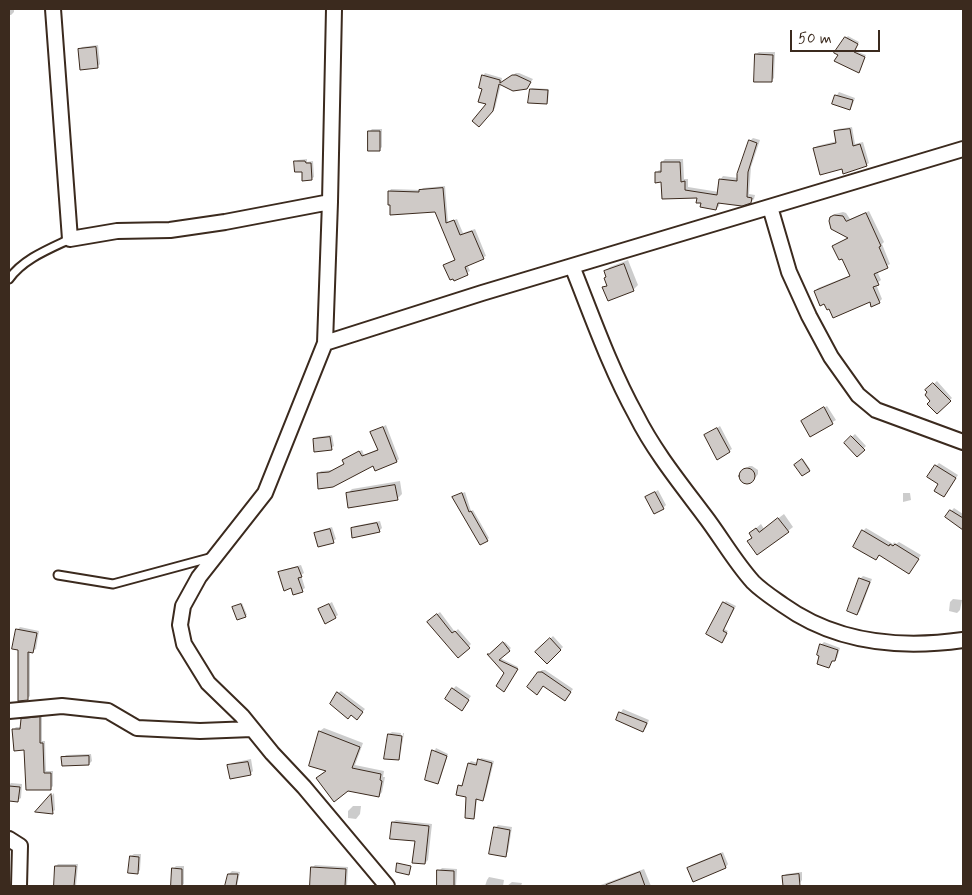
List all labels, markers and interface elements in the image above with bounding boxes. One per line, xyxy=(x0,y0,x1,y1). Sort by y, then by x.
scale bar xyxy=(792,20,882,52)
text: 50 m xyxy=(798,29,832,49)

